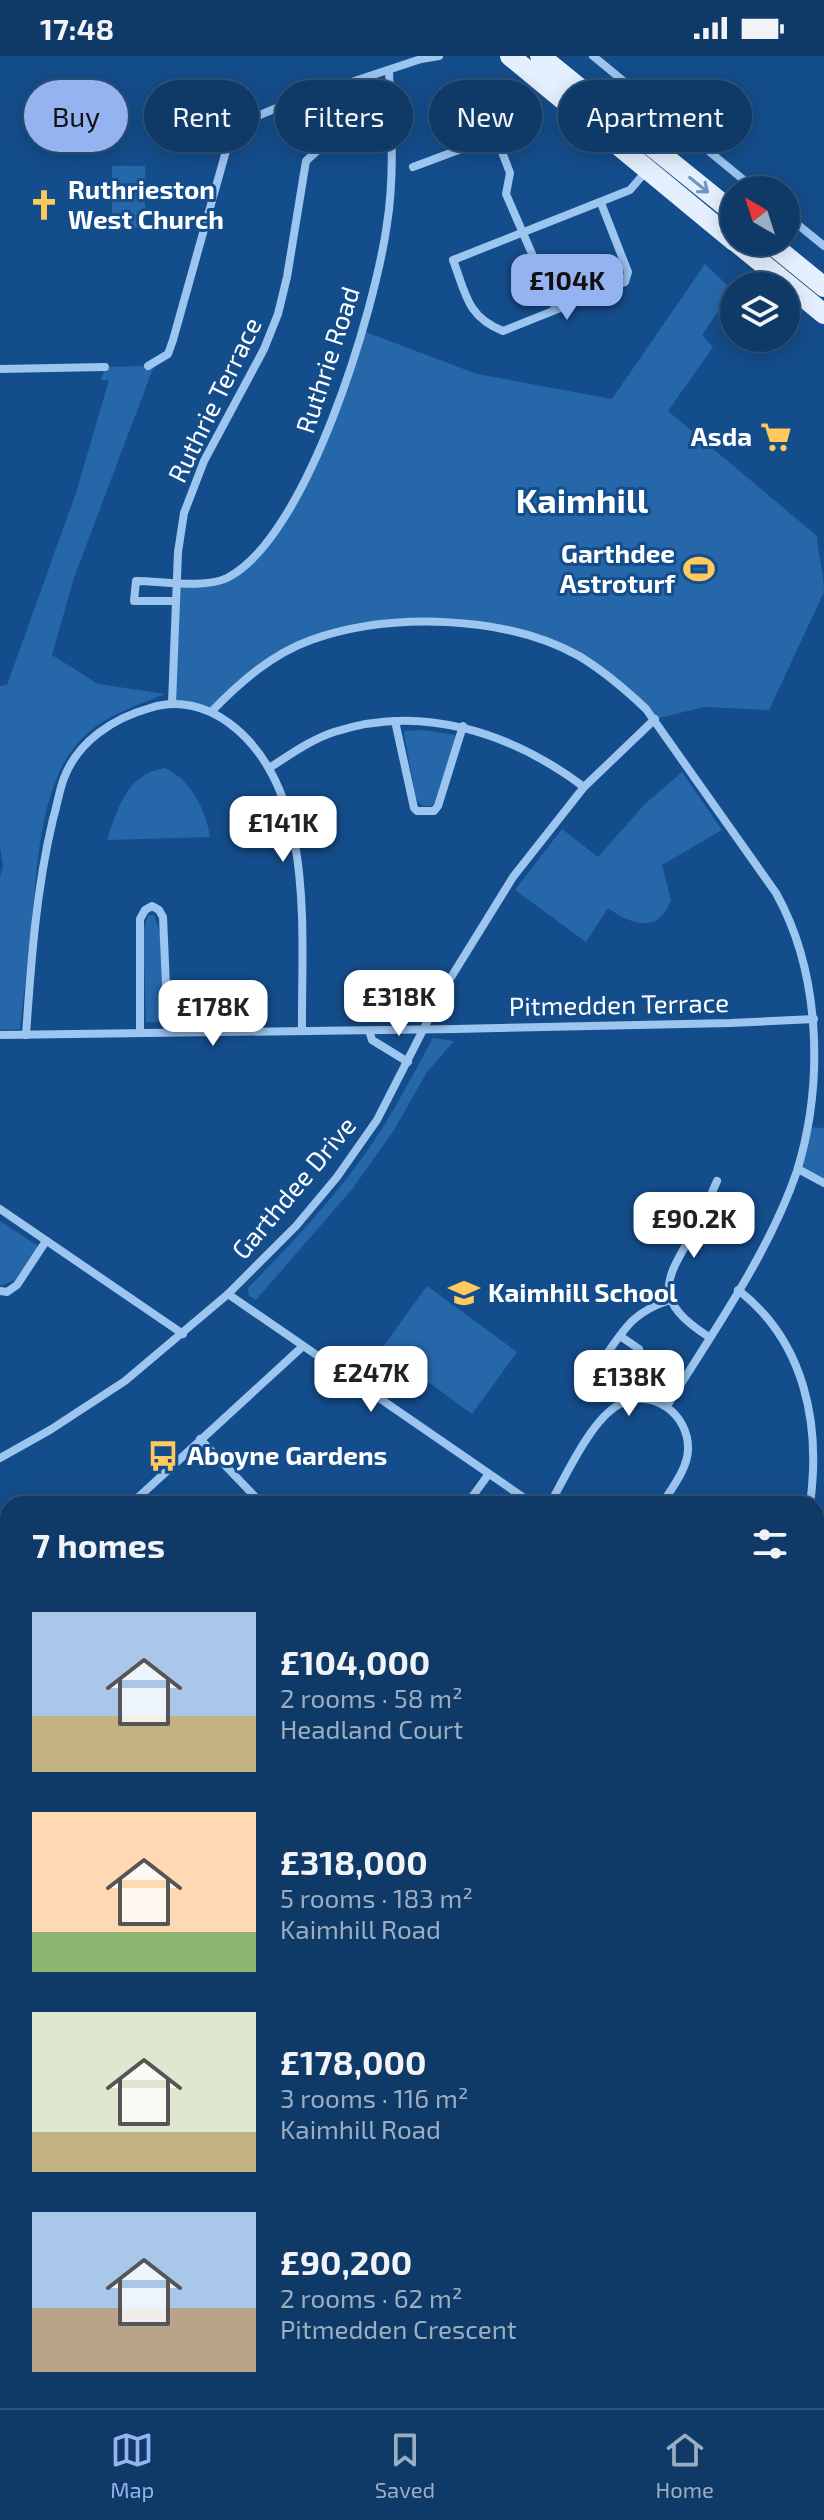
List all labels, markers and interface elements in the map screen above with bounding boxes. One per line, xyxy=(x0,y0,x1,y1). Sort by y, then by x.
text: 17:48 xyxy=(40,10,114,46)
chip: Buy xyxy=(24,80,128,152)
chip: Rent xyxy=(144,80,259,152)
chip: Filters xyxy=(275,80,413,152)
chip: New xyxy=(429,80,542,152)
chip: Apartment xyxy=(558,80,752,152)
place label: Ruthrieston West Church xyxy=(68,173,224,234)
one-way arrow xyxy=(688,176,709,193)
north arrow xyxy=(720,176,800,256)
map controls xyxy=(720,176,800,352)
church icon: Ruthrieston West Church xyxy=(27,188,61,222)
pin: £104K xyxy=(511,254,623,322)
text: £104K xyxy=(529,264,605,295)
button: layers xyxy=(720,272,800,352)
street label: Ruthrie Road xyxy=(288,282,365,437)
street label: Ruthrie Terrace xyxy=(160,312,267,487)
place label: Asda xyxy=(691,420,752,451)
supermarket icon: Asda xyxy=(759,420,793,454)
district label: Kaimhill xyxy=(516,479,649,520)
place label: Garthdee Astroturf xyxy=(560,537,676,598)
sports icon: Garthdee Astroturf xyxy=(682,552,716,586)
pin: £141K xyxy=(227,796,339,864)
text: £141K xyxy=(248,806,318,837)
pin: £318K xyxy=(343,970,455,1038)
pin: £178K xyxy=(157,980,269,1048)
text: £318K xyxy=(362,980,436,1011)
street label: Pitmedden Terrace xyxy=(509,986,729,1021)
text: £178K xyxy=(177,990,249,1021)
street label: Garthdee Drive xyxy=(224,1110,361,1265)
pin: £90.2K xyxy=(629,1192,759,1260)
text: £90.2K xyxy=(652,1202,736,1233)
school or university icon: Kaimhill School xyxy=(447,1276,481,1310)
place label: Kaimhill School xyxy=(488,1276,678,1307)
pin: £247K xyxy=(315,1346,427,1414)
pin: £138K xyxy=(573,1350,685,1418)
text: £247K xyxy=(332,1356,410,1387)
text: £138K xyxy=(592,1360,666,1391)
bus stop icon: Aboyne Gardens xyxy=(146,1439,180,1473)
place label: Aboyne Gardens xyxy=(187,1439,387,1471)
icon: filters xyxy=(748,1522,792,1566)
text: 7 homes xyxy=(32,1524,165,1565)
text: £104,000 xyxy=(280,1641,430,1682)
icon: home xyxy=(96,1644,192,1740)
text: 2 rooms · 58 m² xyxy=(280,1682,463,1713)
text: Headland Court xyxy=(280,1713,463,1744)
text: £318,000 xyxy=(280,1841,428,1882)
icon: home xyxy=(96,1844,192,1940)
text: 5 rooms · 183 m² xyxy=(280,1882,473,1913)
text: Kaimhill Road xyxy=(280,1913,441,1944)
text: £178,000 xyxy=(280,2041,426,2082)
icon: home xyxy=(96,2044,192,2140)
text: 3 rooms · 116 m² xyxy=(280,2082,469,2113)
text: Kaimhill Road xyxy=(280,2113,441,2144)
text: £90,200 xyxy=(280,2241,412,2282)
icon: home xyxy=(96,2244,192,2340)
text: 2 rooms · 62 m² xyxy=(280,2282,463,2313)
text: Pitmedden Crescent xyxy=(280,2313,517,2344)
tab: Map xyxy=(110,2428,154,2502)
tab: Saved xyxy=(375,2428,435,2502)
tab: Home xyxy=(655,2428,714,2502)

